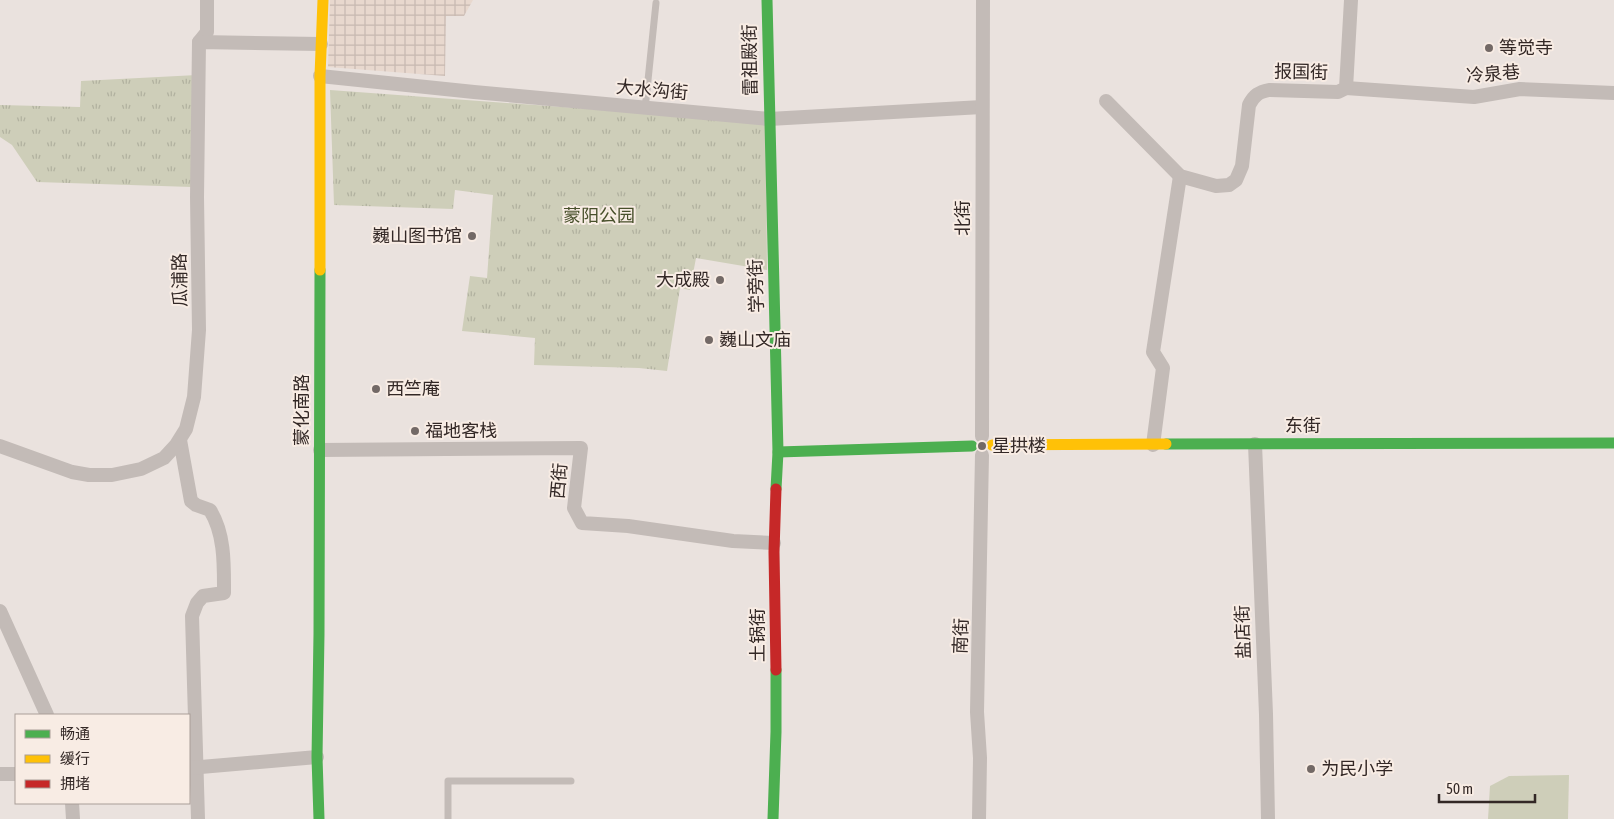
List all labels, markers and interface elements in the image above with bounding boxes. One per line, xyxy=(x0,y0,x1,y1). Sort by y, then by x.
street label: 雷祖殿街 xyxy=(738,24,761,96)
place label: 等觉寺 xyxy=(1499,37,1553,58)
marker: 等觉寺 xyxy=(1483,42,1495,54)
street label: 报国街 xyxy=(1274,61,1328,82)
street label: 冷泉巷 xyxy=(1465,61,1521,86)
street label: 大水沟街 xyxy=(615,76,689,103)
street label: 北街 xyxy=(952,200,973,236)
park label: 蒙阳公园 xyxy=(563,205,635,226)
place label: 巍山图书馆 xyxy=(372,225,462,246)
marker: 巍山图书馆 xyxy=(466,230,478,242)
street label: 瓜浦路 xyxy=(169,253,190,307)
street label: 学旁街 xyxy=(744,259,767,313)
place label: 大成殿 xyxy=(656,269,710,290)
marker: 大成殿 xyxy=(714,274,726,286)
place label: 巍山文庙 xyxy=(719,329,791,350)
marker: 巍山文庙 xyxy=(703,334,715,346)
street label: 蒙化南路 xyxy=(291,374,312,446)
place label: 西竺庵 xyxy=(386,378,440,399)
marker: 西竺庵 xyxy=(370,383,382,395)
street label: 东街 xyxy=(1285,415,1321,436)
place label: 福地客栈 xyxy=(425,420,497,441)
marker: 福地客栈 xyxy=(409,425,421,437)
place label: 星拱楼 xyxy=(992,435,1046,456)
marker: 星拱楼 xyxy=(976,440,988,452)
street label: 西街 xyxy=(546,462,571,500)
street label: 盐店街 xyxy=(1231,605,1254,659)
street label: 土锅街 xyxy=(747,608,768,662)
street label: 南街 xyxy=(949,618,972,654)
legend xyxy=(15,714,190,804)
text: 畅通 xyxy=(60,725,90,742)
text: 缓行 xyxy=(60,750,90,767)
place label: 为民小学 xyxy=(1321,758,1393,779)
marker: 为民小学 xyxy=(1305,763,1317,775)
scale bar xyxy=(1439,772,1535,804)
text: 拥堵 xyxy=(60,775,90,792)
text: 50 m xyxy=(1446,780,1473,797)

